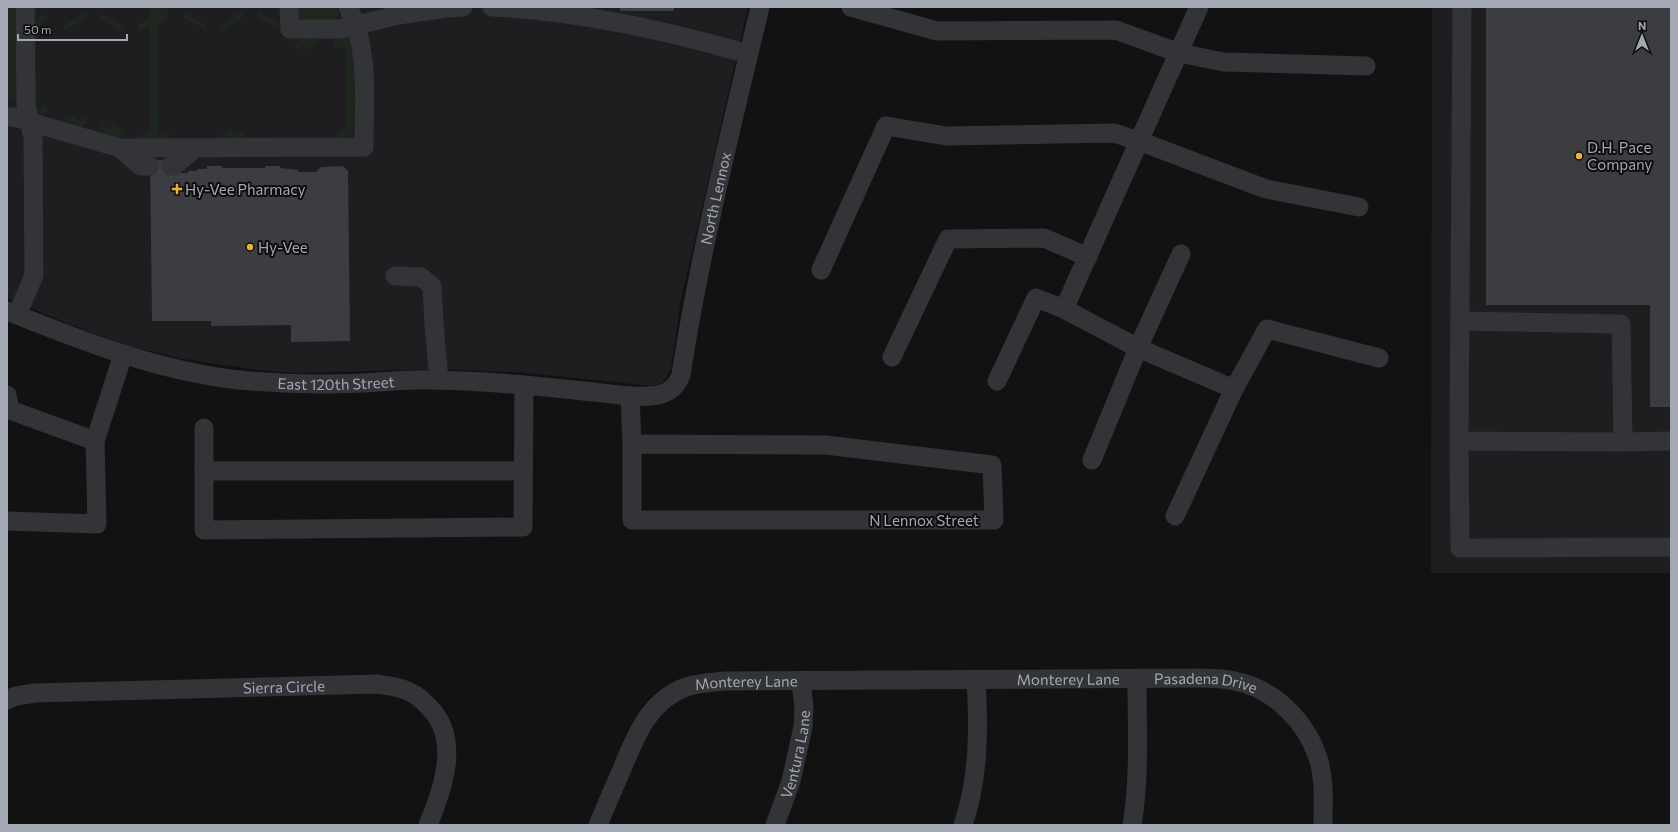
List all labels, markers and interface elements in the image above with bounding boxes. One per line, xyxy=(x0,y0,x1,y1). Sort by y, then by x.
scale bar xyxy=(18,16,127,42)
north arrow xyxy=(1622,16,1662,56)
text: N xyxy=(1638,19,1646,32)
text: 50 m xyxy=(24,22,52,36)
place label: D.H. Pace Company xyxy=(1587,138,1652,173)
street label: North Lennox xyxy=(696,150,734,246)
marker: D.H. Pace Company xyxy=(1574,151,1584,161)
place label: Hy-Vee Pharmacy xyxy=(185,180,306,198)
marker: Hy-Vee Pharmacy xyxy=(172,184,182,194)
place label: Hy-Vee xyxy=(258,238,308,256)
marker: Hy-Vee xyxy=(245,242,255,252)
street label: East 120th Street xyxy=(277,372,395,393)
street label: N Lennox Street xyxy=(869,511,979,529)
street label: Monterey Lane xyxy=(1017,669,1120,688)
street label: Pasadena Drive xyxy=(1154,669,1260,696)
street label: Monterey Lane xyxy=(693,672,798,693)
street label: Sierra Circle xyxy=(243,676,325,697)
street label: Ventura Lane xyxy=(776,710,813,801)

